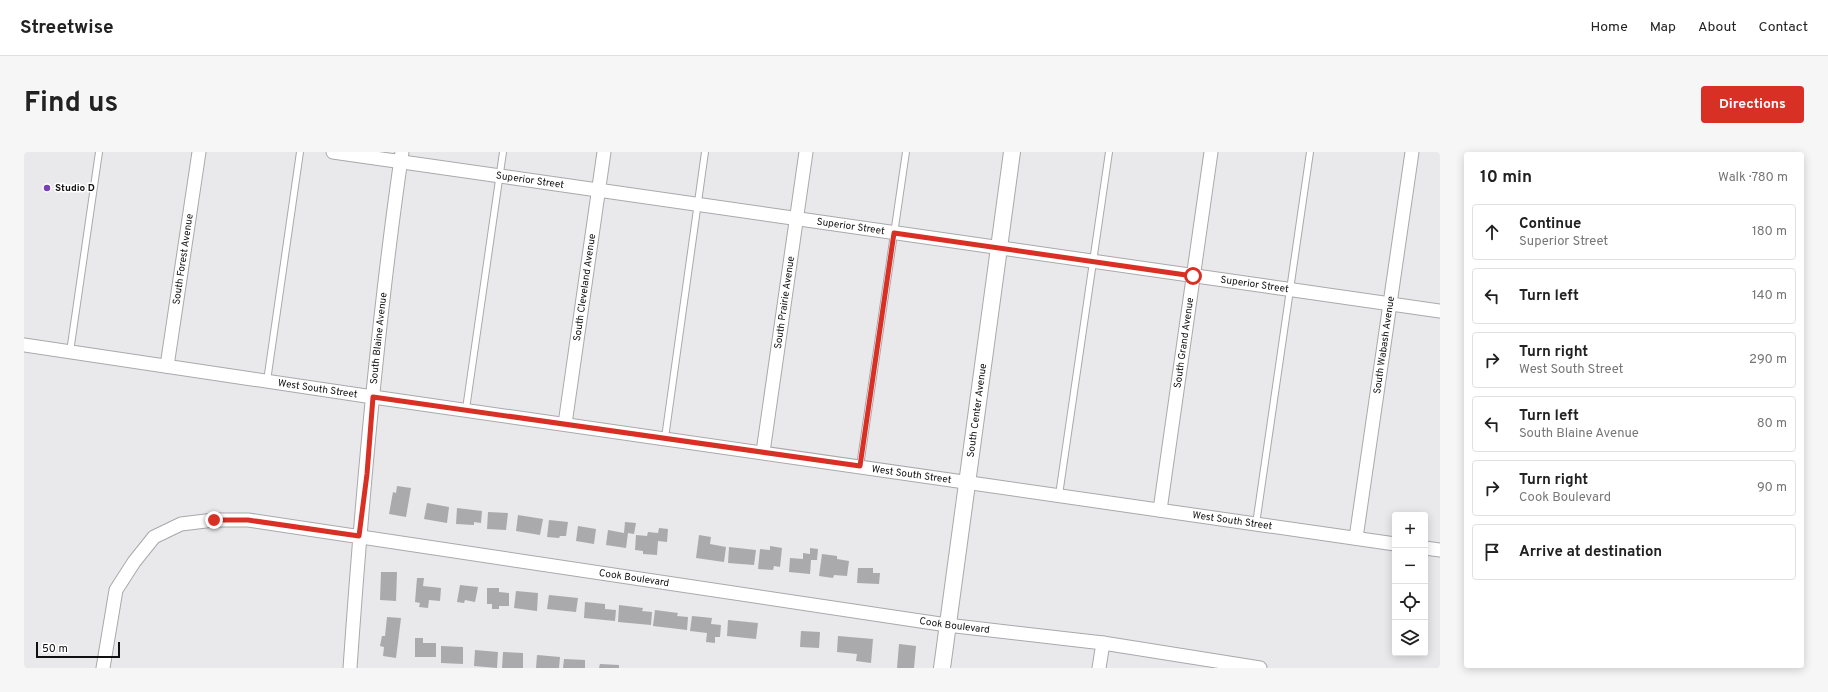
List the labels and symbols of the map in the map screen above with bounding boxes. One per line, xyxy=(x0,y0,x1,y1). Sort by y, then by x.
street label: Superior Street xyxy=(495,169,565,192)
place label: Studio D xyxy=(55,182,95,195)
marker: Studio D xyxy=(42,183,52,193)
street label: South Forest Avenue xyxy=(170,213,196,306)
street label: Superior Street xyxy=(816,215,886,238)
street label: South Cleveland Avenue xyxy=(570,233,599,342)
street label: South Prairie Avenue xyxy=(771,255,798,350)
route start xyxy=(1184,267,1202,285)
street label: Superior Street xyxy=(1220,273,1290,296)
street label: South Blaine Avenue xyxy=(367,292,390,385)
street label: South Wabash Avenue xyxy=(1370,295,1398,395)
street label: South Grand Avenue xyxy=(1171,296,1197,389)
street label: South Center Avenue xyxy=(964,363,990,458)
street label: West South Street xyxy=(277,376,359,401)
street label: West South Street xyxy=(871,462,953,487)
street label: West South Street xyxy=(1192,508,1273,533)
route end xyxy=(205,511,223,529)
street label: Cook Boulevard xyxy=(598,566,670,590)
street label: Cook Boulevard xyxy=(919,614,990,636)
scale bar xyxy=(36,640,120,659)

